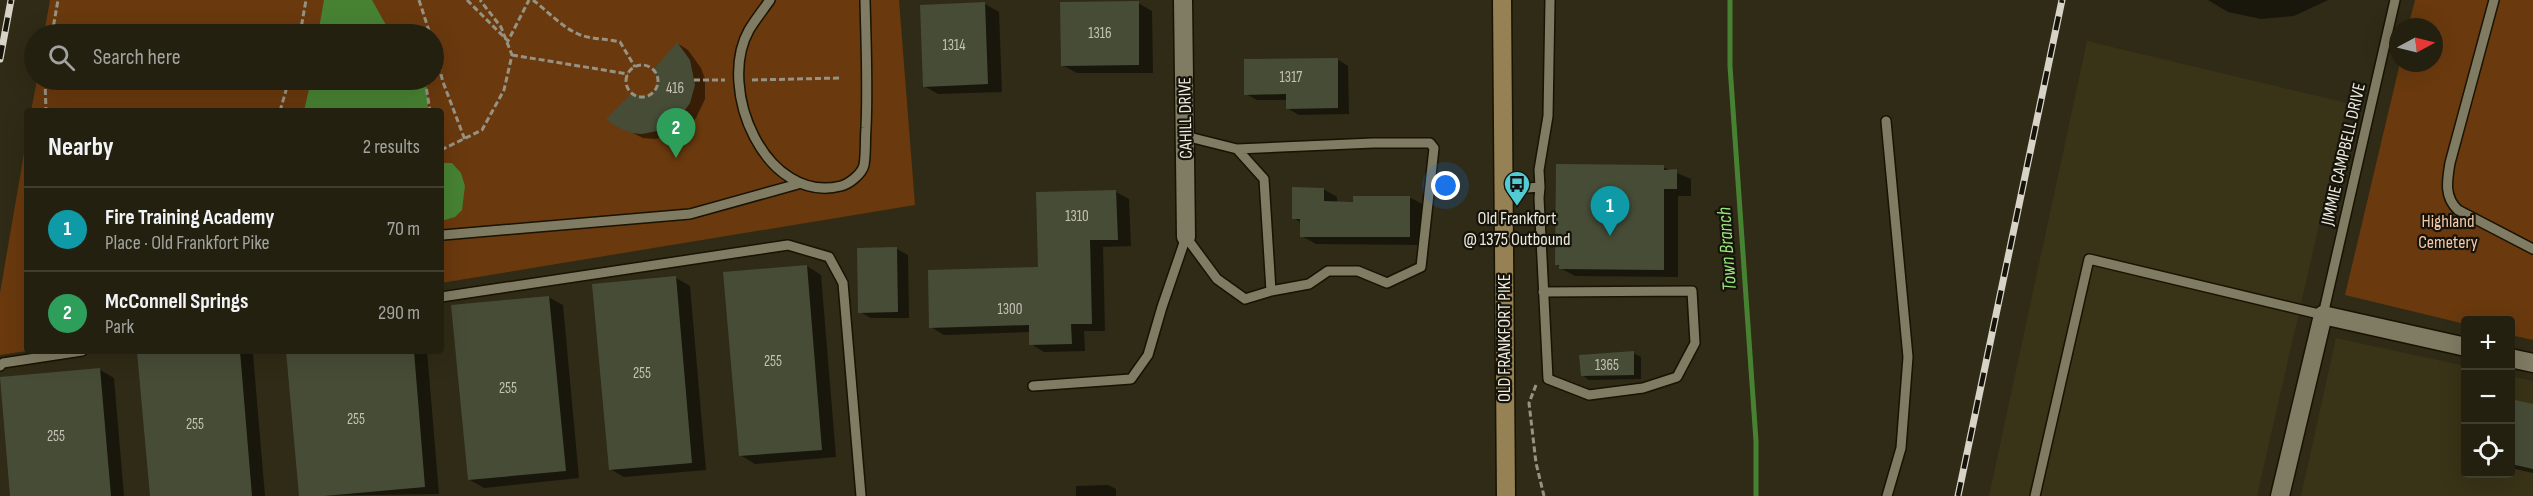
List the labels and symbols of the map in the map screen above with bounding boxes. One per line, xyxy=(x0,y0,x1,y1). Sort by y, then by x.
north arrow xyxy=(2389,18,2443,72)
house number: 1316 xyxy=(1088,24,1112,43)
house number: 1314 xyxy=(942,36,966,55)
house number: 1317 xyxy=(1280,68,1302,87)
street label: CAHILL DRIVE xyxy=(1174,77,1197,159)
house number: 416 xyxy=(666,79,684,98)
street label: JIMMIE CAMPBELL DRIVE xyxy=(2317,81,2370,228)
pin: 2 xyxy=(656,108,696,158)
bus stop icon: Old Frankfort @ 1375 Outbound xyxy=(1502,169,1532,207)
your location xyxy=(1431,171,1460,200)
pin: 1 xyxy=(1590,186,1630,236)
water label: Town Branch xyxy=(1712,206,1742,292)
house number: 1310 xyxy=(1065,207,1089,226)
place label: Old Frankfort @ 1375 Outbound xyxy=(1464,208,1571,250)
park label: Highland Cemetery xyxy=(2418,211,2478,253)
street label: OLD FRANKFORT PIKE xyxy=(1494,274,1515,402)
house number: 1300 xyxy=(998,300,1022,319)
house number: 255 xyxy=(764,352,782,371)
house number: 1365 xyxy=(1595,356,1619,375)
house number: 255 xyxy=(633,364,651,383)
house number: 255 xyxy=(499,379,517,398)
house number: 255 xyxy=(347,410,365,429)
house number: 255 xyxy=(186,415,204,434)
house number: 255 xyxy=(47,427,65,446)

